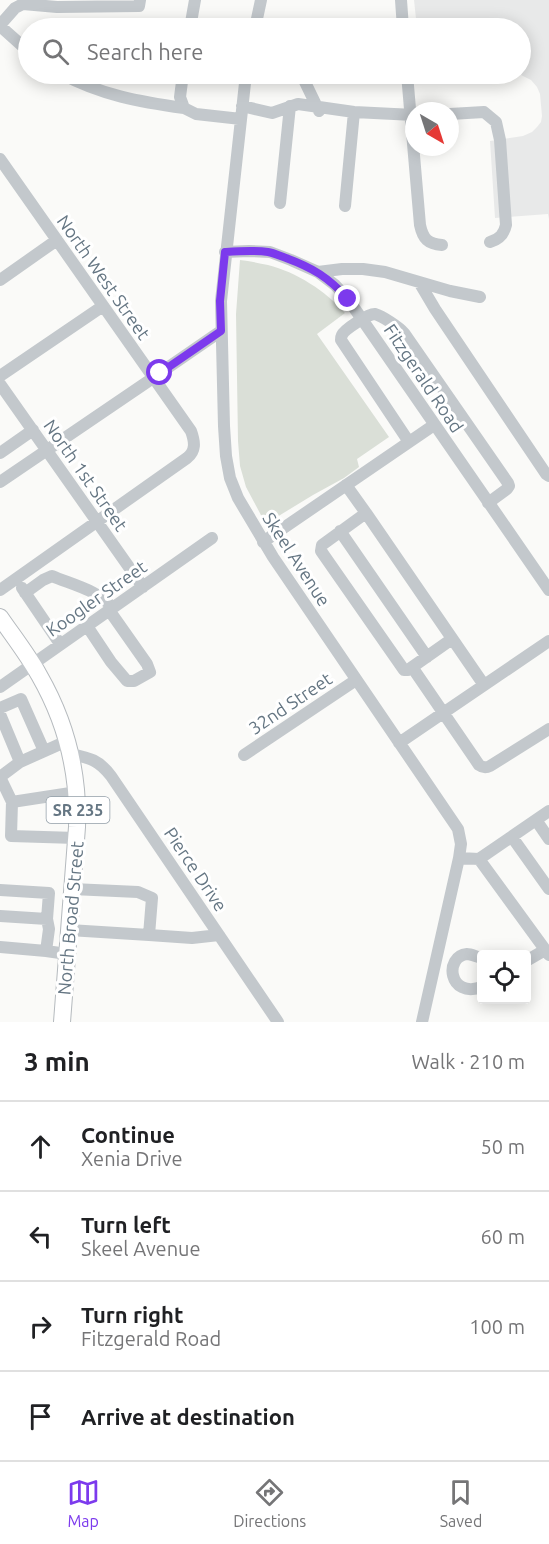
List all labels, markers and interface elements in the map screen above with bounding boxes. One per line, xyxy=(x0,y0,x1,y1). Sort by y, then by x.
search box xyxy=(18,18,531,84)
icon: search xyxy=(39,35,72,68)
text: Search here xyxy=(87,39,203,64)
north arrow xyxy=(405,102,459,156)
street label: North West Street xyxy=(54,211,154,343)
route end xyxy=(334,285,360,311)
street label: Fitzgerald Road xyxy=(380,320,468,436)
route start xyxy=(146,359,172,385)
street label: North 1st Street xyxy=(40,416,132,534)
street label: Skeel Avenue xyxy=(259,508,335,610)
street label: Koogler Street xyxy=(42,556,150,640)
street label: 32nd Street xyxy=(245,668,335,738)
road number: SR 235 xyxy=(46,797,110,823)
street label: Pierce Drive xyxy=(161,823,231,915)
street label: North Broad Street xyxy=(53,840,87,996)
map controls xyxy=(477,950,531,1004)
button: locate xyxy=(477,950,531,1004)
text: 3 min xyxy=(24,1047,90,1076)
text: Walk · 210 m xyxy=(412,1050,525,1073)
text: Continue xyxy=(81,1122,175,1147)
icon: ahead xyxy=(24,1130,57,1163)
text: 50 m xyxy=(481,1135,525,1158)
text: Xenia Drive xyxy=(81,1147,183,1170)
text: Turn left xyxy=(81,1212,171,1237)
icon: left xyxy=(24,1220,57,1253)
text: 60 m xyxy=(481,1225,525,1248)
text: Skeel Avenue xyxy=(81,1237,201,1260)
text: Turn right xyxy=(81,1302,183,1327)
icon: right xyxy=(24,1310,57,1343)
text: 100 m xyxy=(469,1315,525,1338)
text: Fitzgerald Road xyxy=(81,1327,221,1350)
icon: arrive xyxy=(24,1400,57,1433)
text: Arrive at destination xyxy=(81,1404,295,1429)
tab: Map xyxy=(67,1476,100,1530)
tab: Directions xyxy=(233,1476,306,1530)
tab: Saved xyxy=(440,1476,482,1530)

